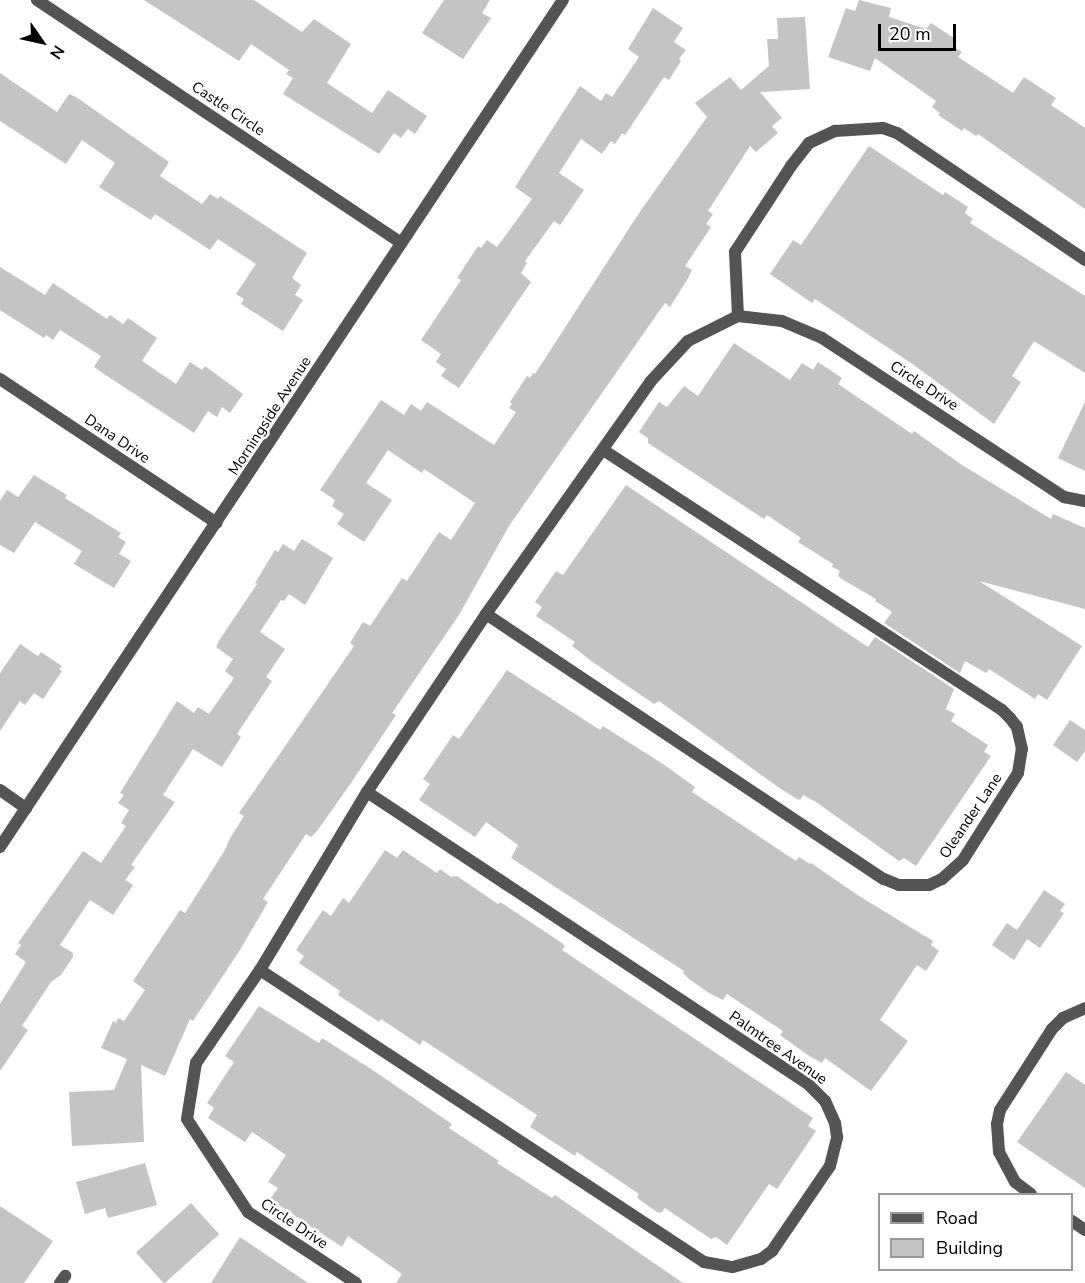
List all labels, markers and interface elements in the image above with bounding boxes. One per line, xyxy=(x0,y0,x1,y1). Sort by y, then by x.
north arrow xyxy=(12,12,72,72)
scale bar xyxy=(881,12,959,50)
text: 20 m xyxy=(889,22,931,46)
text: N xyxy=(44,41,69,63)
street label: Castle Circle xyxy=(188,78,268,140)
street label: Morningside Avenue xyxy=(225,353,315,479)
street label: Circle Drive xyxy=(887,357,961,415)
street label: Dana Drive xyxy=(81,411,153,467)
street label: Oleander Lane xyxy=(936,770,1006,862)
street label: Palmtree Avenue xyxy=(725,1007,831,1089)
legend xyxy=(878,1193,1073,1271)
street label: Circle Drive xyxy=(257,1195,331,1253)
text: Road xyxy=(936,1206,978,1230)
text: Building xyxy=(936,1236,1003,1260)

